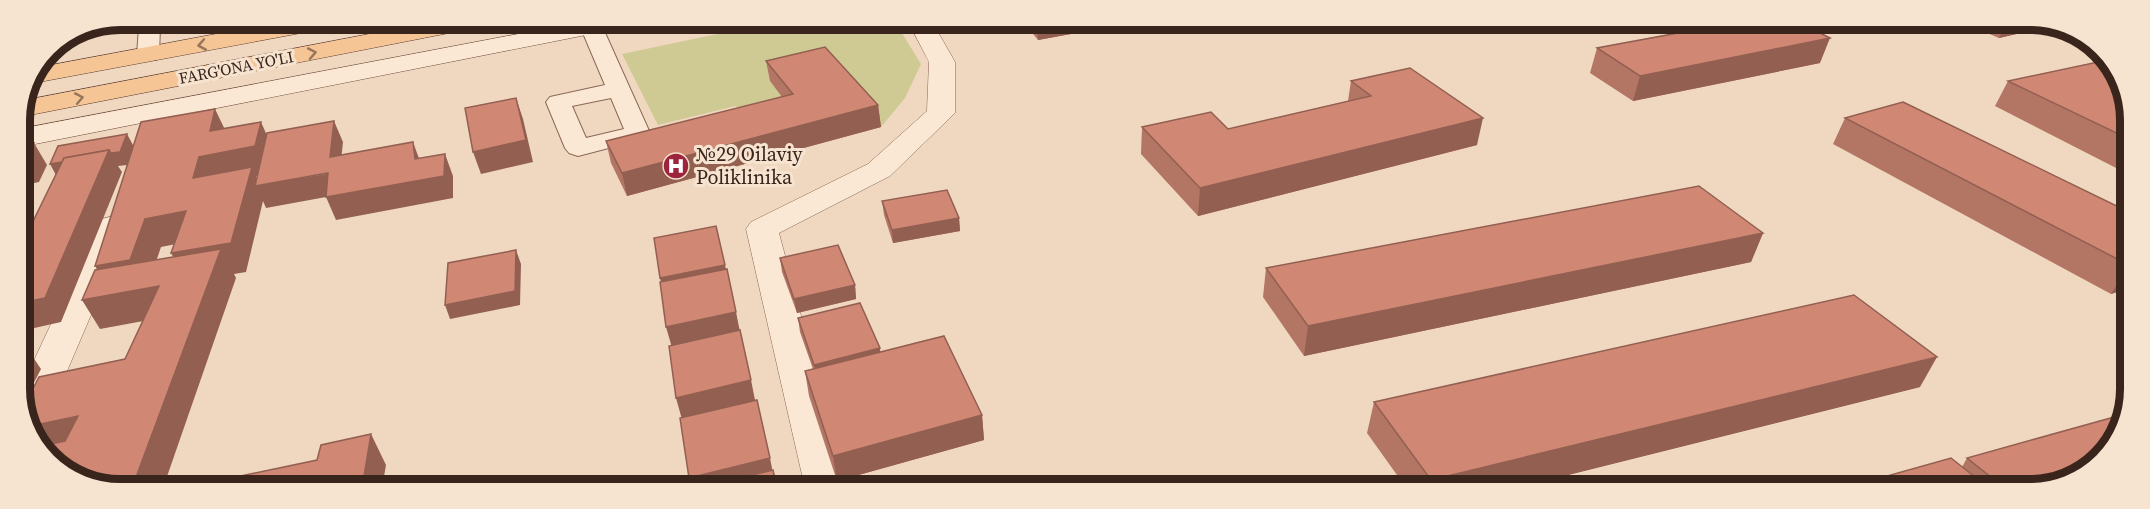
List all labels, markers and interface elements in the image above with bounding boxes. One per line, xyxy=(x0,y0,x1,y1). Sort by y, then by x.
one-way arrow xyxy=(197,38,207,51)
street label: FARG'ONA YO'LI xyxy=(177,45,295,89)
one-way arrow xyxy=(307,47,317,60)
one-way arrow xyxy=(74,92,84,105)
place label: №29 Oilaviy Poliklinika xyxy=(696,140,803,191)
hospital icon: №29 Oilaviy Poliklinika xyxy=(661,151,691,181)

